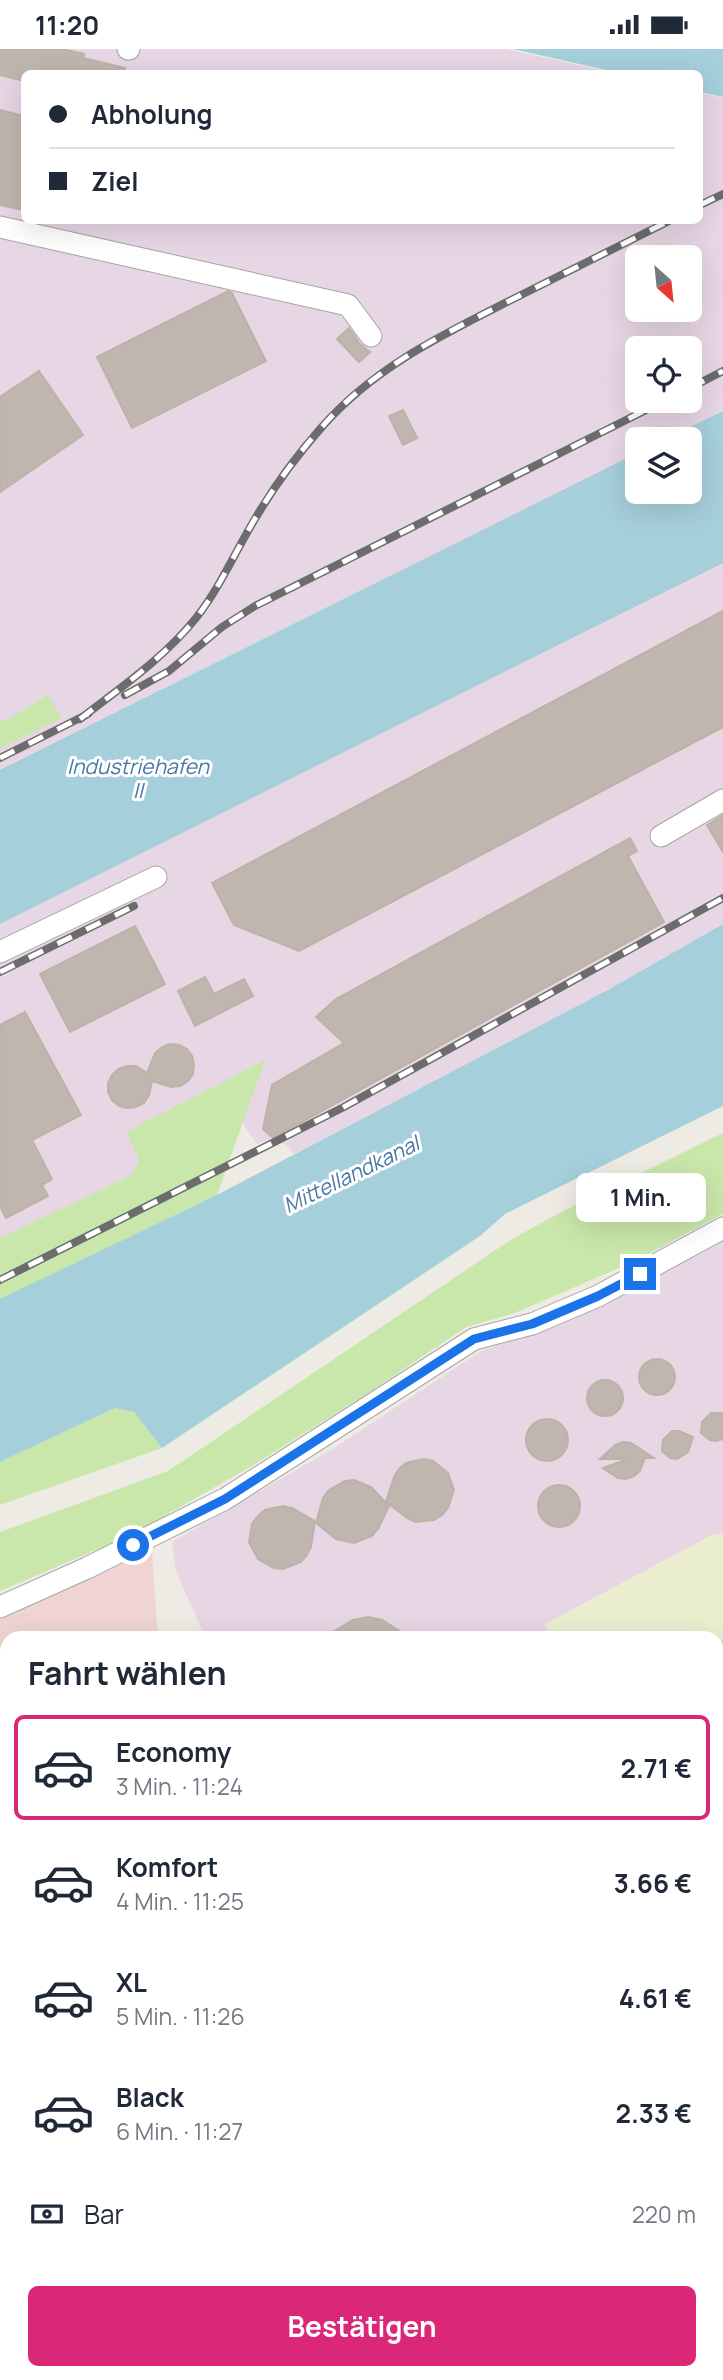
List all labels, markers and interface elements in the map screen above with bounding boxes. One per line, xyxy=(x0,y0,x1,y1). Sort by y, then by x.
text: 11:20 xyxy=(35,7,99,43)
text: Abholung xyxy=(91,96,213,132)
text: Ziel xyxy=(91,163,139,199)
north arrow xyxy=(625,245,702,322)
map controls xyxy=(625,245,702,504)
button: locate xyxy=(625,336,702,413)
button: layers xyxy=(625,427,702,504)
water label: Industriehafen II xyxy=(67,752,211,804)
water label: Mittellandkanal xyxy=(278,1128,426,1219)
callout: 1 Min. xyxy=(575,1173,705,1221)
text: 1 Min. xyxy=(610,1181,672,1213)
route end xyxy=(624,1258,656,1290)
route start xyxy=(117,1529,149,1561)
text: Fahrt wählen xyxy=(28,1651,227,1695)
text: Economy xyxy=(116,1734,231,1770)
icon: car xyxy=(32,1736,95,1799)
text: 2.71 € xyxy=(620,1750,692,1786)
text: 3 Min. · 11:24 xyxy=(116,1770,243,1802)
text: Komfort xyxy=(116,1849,218,1885)
icon: car xyxy=(32,1851,95,1914)
text: 3.66 € xyxy=(614,1865,692,1901)
text: 4 Min. · 11:25 xyxy=(116,1885,244,1917)
text: XL xyxy=(116,1964,147,2000)
icon: car xyxy=(32,1966,95,2029)
text: 4.61 € xyxy=(619,1980,692,2016)
text: 5 Min. · 11:26 xyxy=(116,2000,245,2032)
text: Black xyxy=(116,2079,184,2115)
icon: car xyxy=(32,2081,95,2144)
text: 2.33 € xyxy=(615,2095,692,2131)
text: 6 Min. · 11:27 xyxy=(116,2115,243,2147)
icon: cash xyxy=(28,2195,66,2233)
text: Bar xyxy=(84,2196,124,2232)
text: 220 m xyxy=(632,2198,696,2230)
button: Bestätigen xyxy=(28,2286,696,2366)

